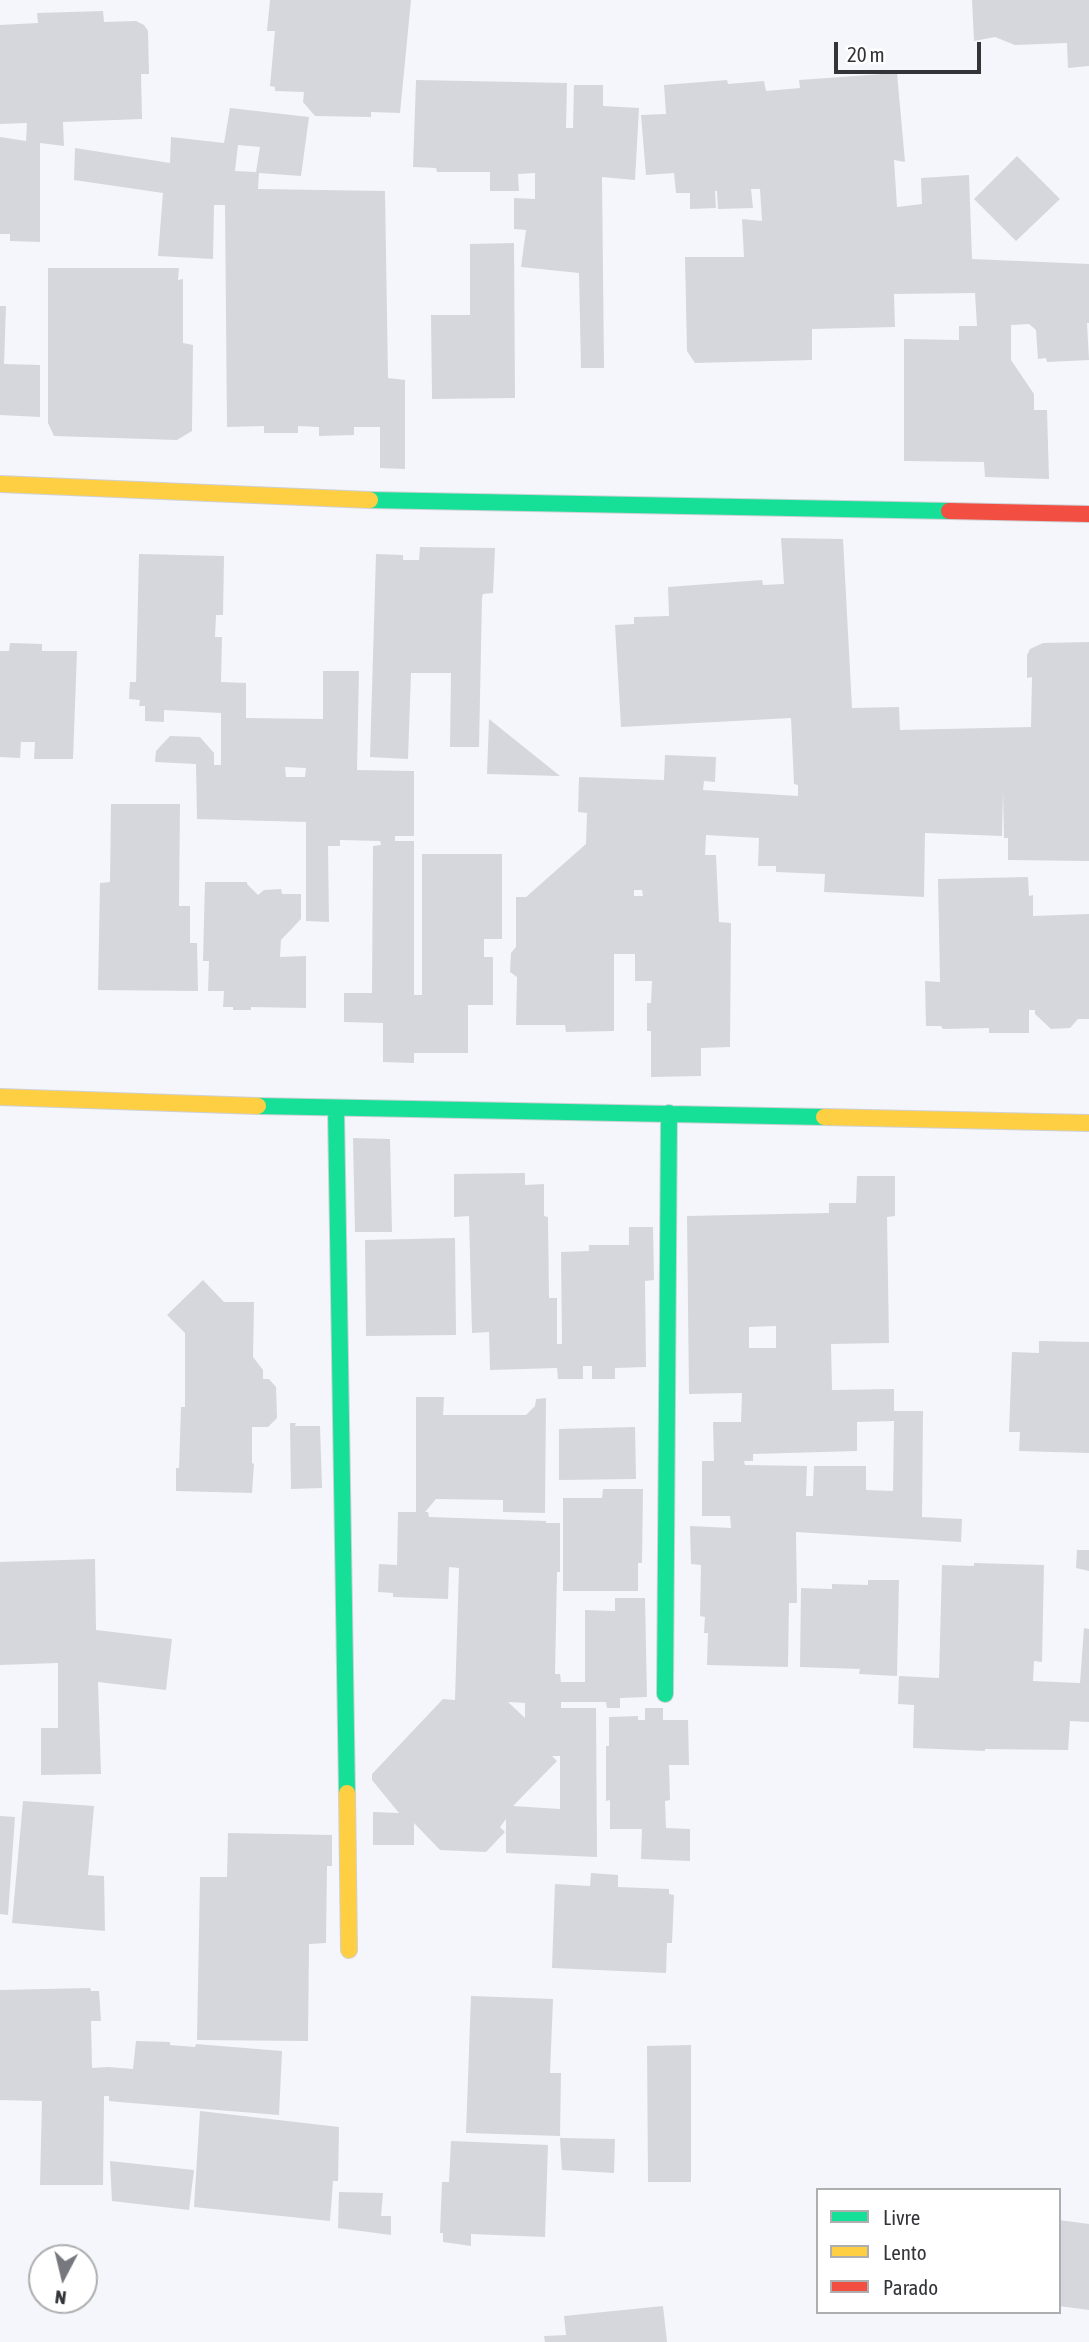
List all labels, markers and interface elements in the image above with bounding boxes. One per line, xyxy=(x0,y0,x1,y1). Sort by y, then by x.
scale bar xyxy=(837,28,984,72)
text: 20 m xyxy=(847,42,885,66)
legend xyxy=(816,2188,1061,2314)
text: Livre xyxy=(883,2205,920,2229)
text: Lento xyxy=(883,2240,927,2264)
north arrow xyxy=(28,2244,98,2314)
text: Parado xyxy=(883,2275,938,2299)
text: N xyxy=(54,2286,68,2309)

